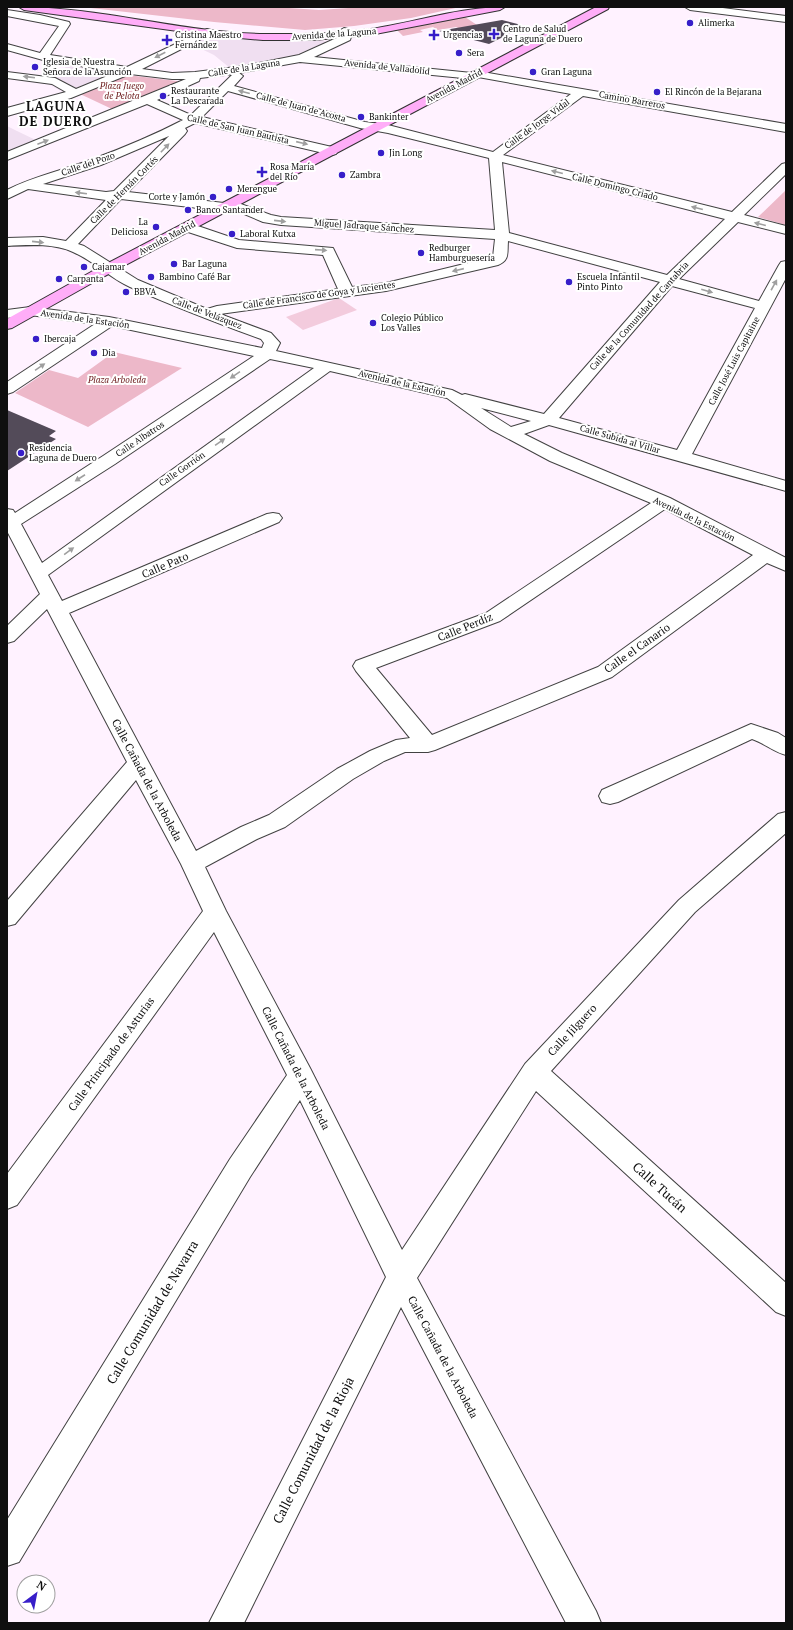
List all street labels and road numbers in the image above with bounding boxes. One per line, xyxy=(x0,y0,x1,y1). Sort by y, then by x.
street label: Avenida de la Laguna xyxy=(291,25,377,43)
street label: Calle de la Laguna xyxy=(207,56,281,80)
street label: Avenida de Valladolid xyxy=(344,57,430,77)
street label: Avenida Madrid xyxy=(423,66,485,106)
street label: Camino Barreros xyxy=(598,88,666,112)
street label: Calle de Juan de Acosta xyxy=(255,89,348,125)
street label: Calle de Jorge Vidal xyxy=(502,96,572,152)
street label: Calle de San Juan Bautista xyxy=(186,111,291,147)
street label: Calle del Pozo xyxy=(60,149,116,179)
street label: Calle de Hernán Cortés xyxy=(87,153,161,227)
street label: Calle Domingo Criado xyxy=(571,171,659,203)
street label: Miguel Jadraque Sánchez xyxy=(314,217,414,235)
street label: Avenida Madrid xyxy=(136,218,198,258)
street label: Calle de la Comunidad de Cantabria xyxy=(587,259,692,373)
street label: Calle de Francisco de Goya y Lucientes xyxy=(242,278,396,312)
street label: Calle de Velázquez xyxy=(170,294,244,332)
street label: Avenida de la Estación xyxy=(40,307,131,331)
street label: Calle José Luis Capitaine xyxy=(706,314,763,407)
street label: Avenida de la Estación xyxy=(357,367,448,399)
street label: Calle Albatros xyxy=(113,418,167,460)
street label: Calle Subida al Villar xyxy=(578,422,662,456)
street label: Calle Gorrión xyxy=(157,448,208,489)
street label: Avenida de la Estación xyxy=(651,494,737,544)
street label: Calle Pato xyxy=(139,549,191,581)
street label: Calle Perdíz xyxy=(435,610,495,644)
street label: Calle el Canario xyxy=(601,620,673,676)
street label: Calle Cañada de la Arboleda xyxy=(109,716,185,844)
street label: Calle Principado de Asturias xyxy=(65,994,157,1114)
street label: Calle Jilguero xyxy=(544,1001,600,1059)
street label: Calle Cañada de la Arboleda xyxy=(259,1004,333,1132)
street label: Calle Tucán xyxy=(629,1158,691,1217)
street label: Calle Comunidad de Navarra xyxy=(102,1236,202,1387)
street label: Calle Cañada de la Arboleda xyxy=(405,1293,481,1421)
street label: Calle Comunidad de la Rioja xyxy=(268,1373,358,1526)

